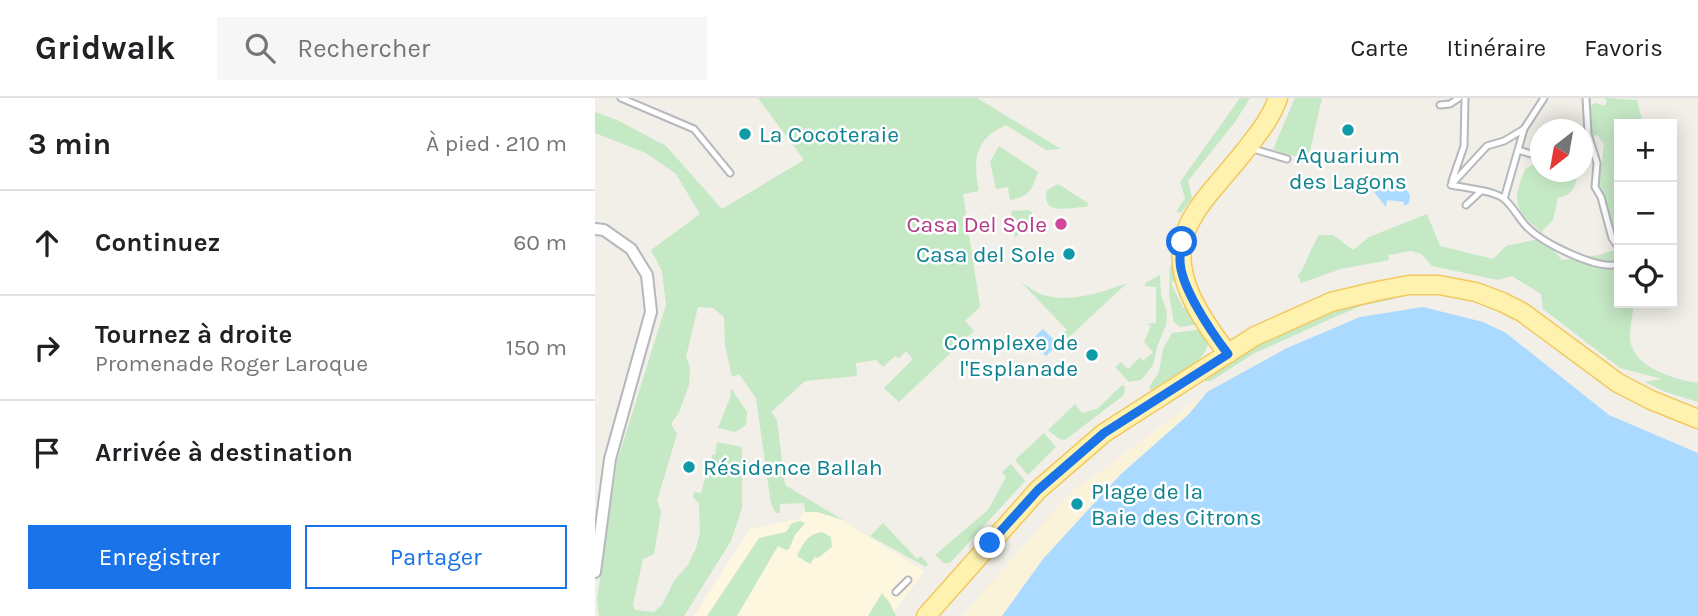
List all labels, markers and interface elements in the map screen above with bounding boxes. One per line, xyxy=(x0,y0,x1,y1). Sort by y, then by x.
search box xyxy=(217,17,707,80)
text: Gridwalk xyxy=(35,29,175,67)
icon: search xyxy=(241,29,279,67)
text: Rechercher xyxy=(297,33,430,64)
text: Carte xyxy=(1350,34,1408,62)
text: Itinéraire xyxy=(1446,34,1546,62)
text: Favoris xyxy=(1584,34,1663,62)
north arrow xyxy=(1530,119,1593,182)
map controls xyxy=(1614,119,1677,308)
button: + xyxy=(1614,119,1677,182)
place label: La Cocoteraie xyxy=(759,121,899,148)
marker: Aquarium des Lagons xyxy=(1340,122,1356,138)
text: 3 min xyxy=(28,126,111,162)
marker: La Cocoteraie xyxy=(737,126,753,142)
text: À pied · 210 m xyxy=(426,130,567,157)
place label: Aquarium des Lagons xyxy=(1289,142,1407,195)
button: − xyxy=(1614,182,1677,245)
place label: Casa Del Sole xyxy=(906,211,1047,238)
marker: Casa Del Sole xyxy=(1053,216,1069,232)
icon: ahead xyxy=(28,224,66,262)
route start xyxy=(1166,226,1197,257)
text: Continuez xyxy=(95,227,220,258)
text: 60 m xyxy=(513,229,567,256)
place label: Casa del Sole xyxy=(916,241,1055,268)
button: locate xyxy=(1614,245,1677,308)
marker: Casa del Sole xyxy=(1061,246,1077,262)
text: Tournez à droite xyxy=(95,319,292,350)
icon: right xyxy=(28,329,66,367)
place label: Complexe de l'Esplanade xyxy=(944,329,1078,382)
text: 150 m xyxy=(506,334,567,361)
marker: Complexe de l'Esplanade xyxy=(1084,347,1100,363)
text: Promenade Roger Laroque xyxy=(95,350,368,377)
icon: arrive xyxy=(28,434,66,472)
text: Arrivée à destination xyxy=(95,437,353,468)
place label: Résidence Ballah xyxy=(703,454,883,481)
marker: Résidence Ballah xyxy=(681,459,697,475)
place label: Plage de la Baie des Citrons xyxy=(1091,478,1262,531)
marker: Plage de la Baie des Citrons xyxy=(1069,496,1085,512)
button: Enregistrer xyxy=(28,525,291,589)
button: Partager xyxy=(305,525,567,589)
route end xyxy=(974,527,1005,558)

